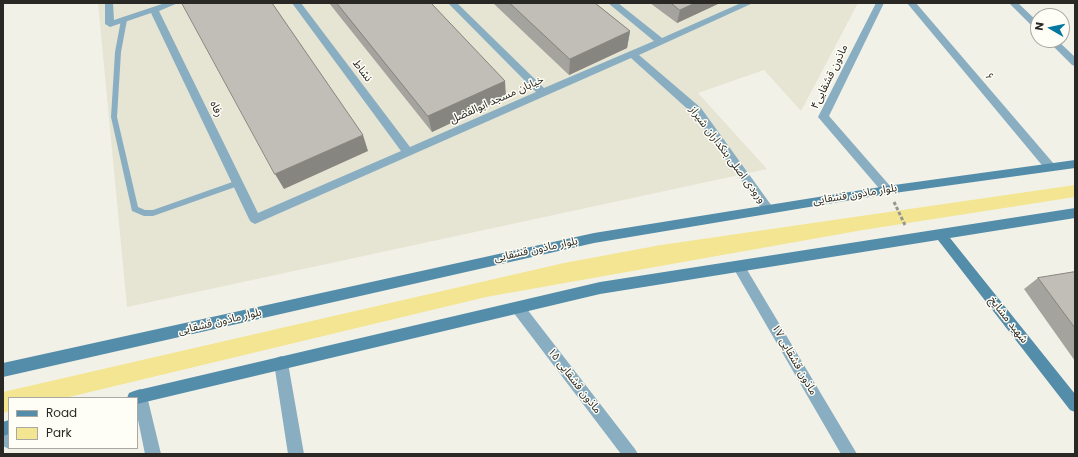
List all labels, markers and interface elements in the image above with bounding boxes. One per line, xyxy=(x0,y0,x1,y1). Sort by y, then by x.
north arrow xyxy=(1030,8,1070,48)
text: N xyxy=(1031,21,1048,32)
street label: ۴ماذون قشقایی xyxy=(809,43,851,111)
street label: نشاط xyxy=(349,57,375,85)
street label: ۶ xyxy=(982,70,996,84)
street label: خیابان مسجد ابوالفضل xyxy=(448,73,546,127)
street label: رفاه xyxy=(206,99,226,119)
street label: ورودی اصلی بنکداران شیراز xyxy=(686,104,768,206)
street label: بلوار ماذون قشقایی xyxy=(812,182,898,208)
street label: بلوار ماذون قشقایی xyxy=(493,235,579,265)
street label: شهید مشایخ xyxy=(986,294,1030,346)
street label: بلوار ماذون قشقایی xyxy=(177,306,263,338)
street label: ماذون قشقایی ۱۷ xyxy=(768,322,820,398)
street label: ماذون قشقایی ۱۵ xyxy=(544,346,604,416)
legend xyxy=(8,397,138,449)
text: Road xyxy=(46,404,77,421)
text: Park xyxy=(46,424,72,441)

